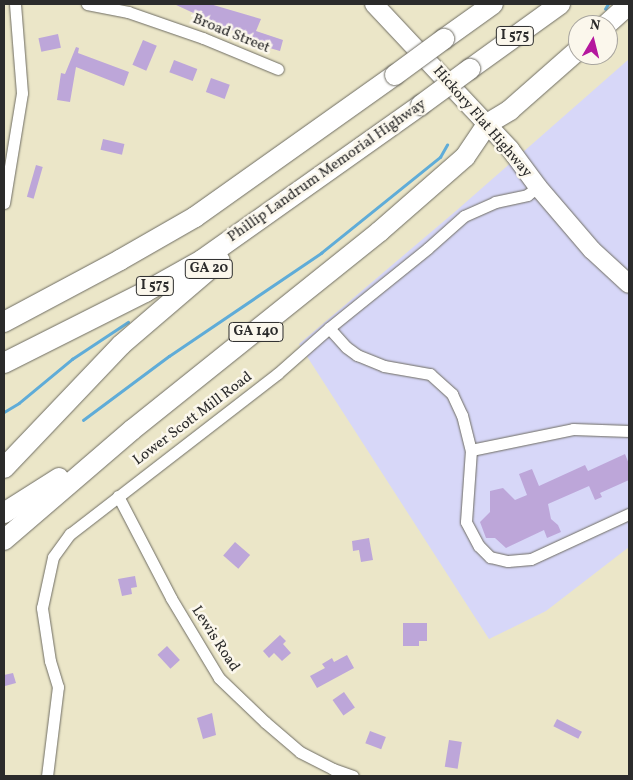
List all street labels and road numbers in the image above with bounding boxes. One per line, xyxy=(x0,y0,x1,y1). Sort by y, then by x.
street label: Broad Street xyxy=(190,10,272,58)
road number: I 575 xyxy=(495,24,535,48)
street label: Hickory Flat Highway xyxy=(428,62,536,182)
street label: Phillip Landrum Memorial Highway xyxy=(224,95,430,247)
road number: GA 20 xyxy=(184,258,234,280)
road number: I 575 xyxy=(135,274,175,298)
road number: GA 140 xyxy=(227,321,285,344)
street label: Lower Scott Mill Road xyxy=(130,368,256,470)
street label: Lewis Road xyxy=(187,603,243,675)

